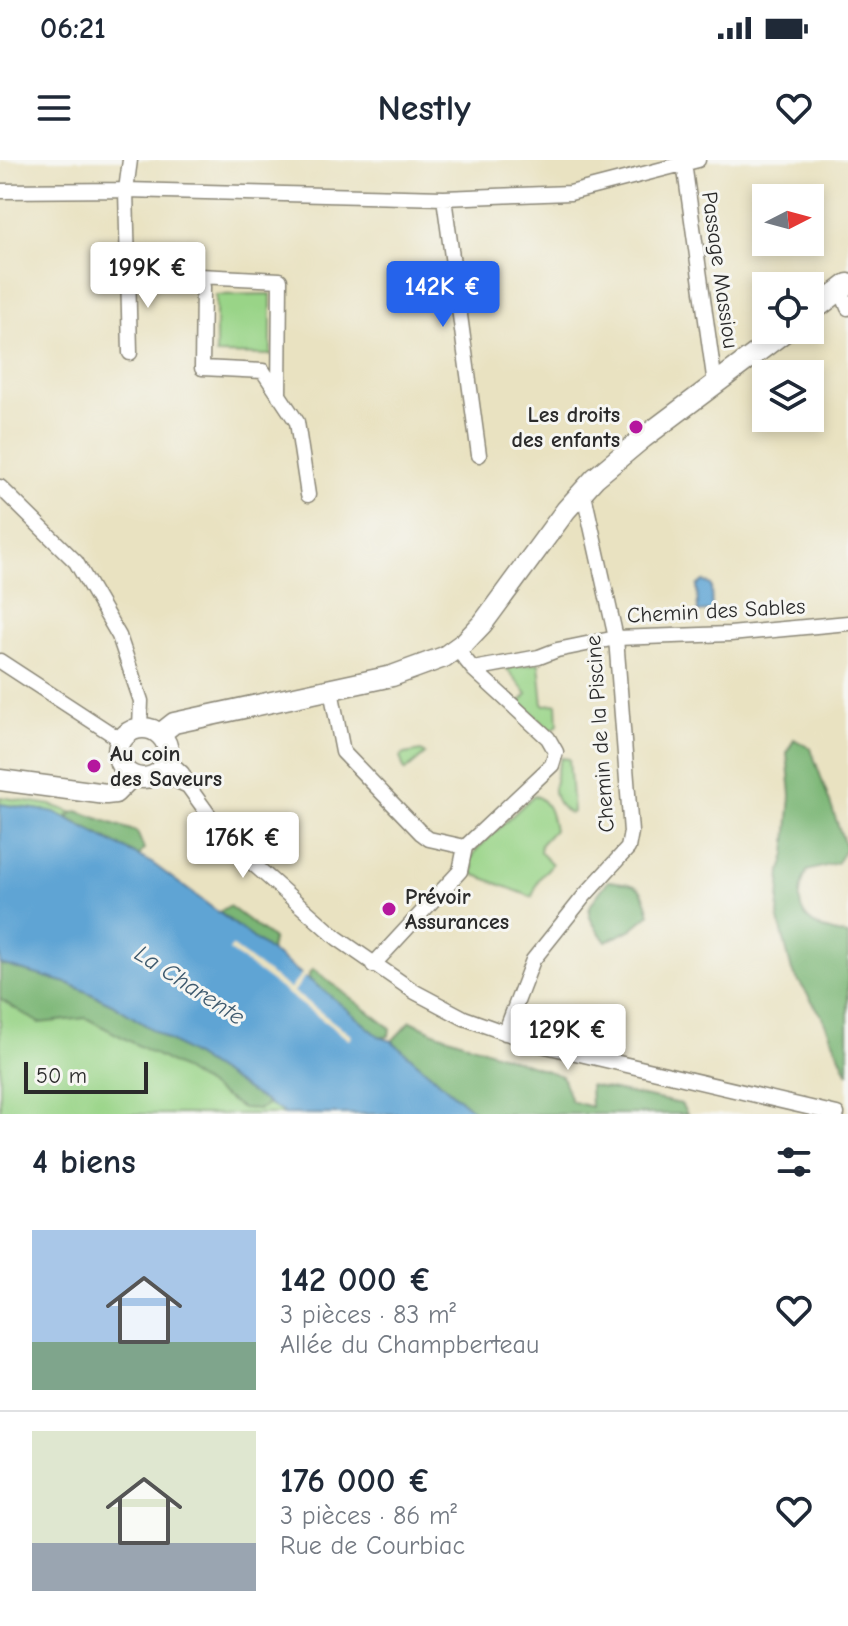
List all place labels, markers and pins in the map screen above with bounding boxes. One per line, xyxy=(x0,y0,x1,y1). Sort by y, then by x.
pin: 199K € xyxy=(83,242,213,310)
pin: 142K € xyxy=(378,261,508,329)
place label: Les droits des enfants xyxy=(511,402,620,453)
marker: Les droits des enfants xyxy=(627,418,645,436)
place label: Au coin des Saveurs xyxy=(110,741,222,792)
marker: Au coin des Saveurs xyxy=(85,757,103,775)
pin: 176K € xyxy=(178,812,308,880)
place label: Prévoir Assurances xyxy=(405,884,509,935)
marker: Prévoir Assurances xyxy=(380,900,398,918)
pin: 129K € xyxy=(503,1004,633,1072)

